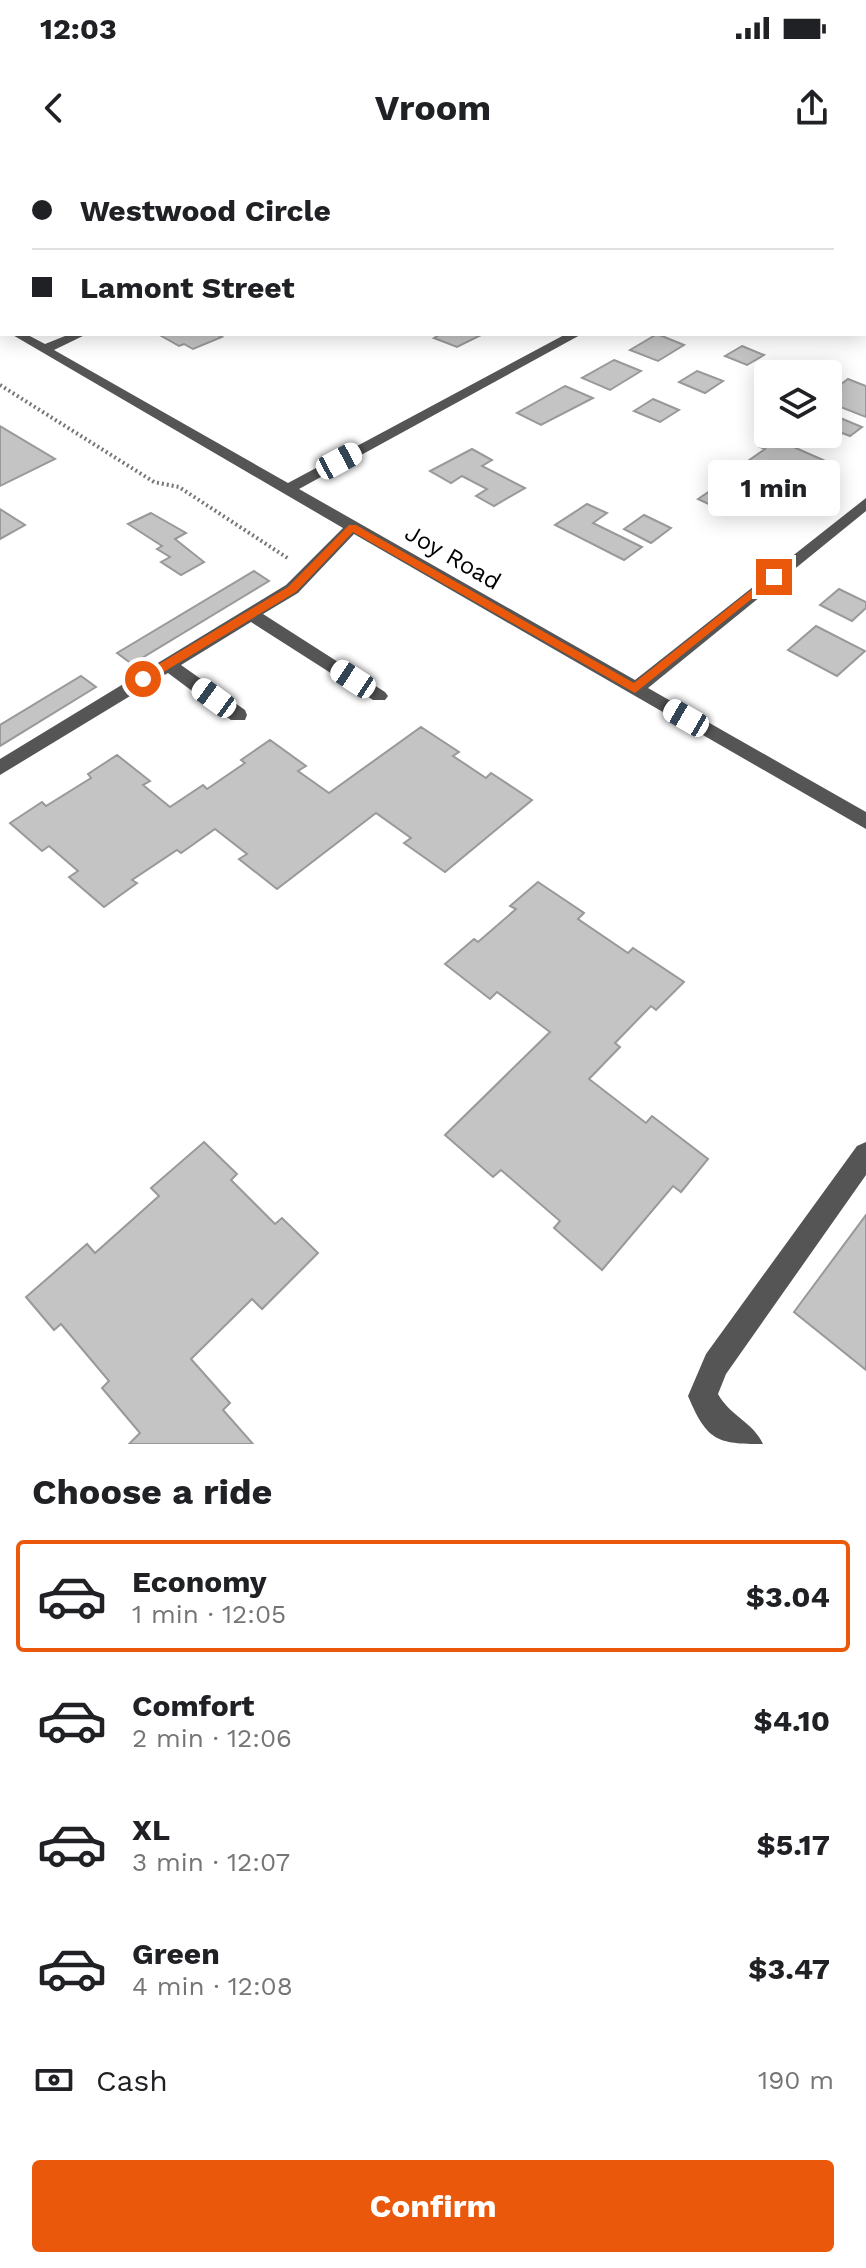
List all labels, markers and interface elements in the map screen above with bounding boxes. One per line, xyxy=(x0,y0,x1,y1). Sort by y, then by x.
text: 12:03 xyxy=(40,11,117,46)
icon: back xyxy=(32,86,76,130)
icon: share xyxy=(790,86,834,130)
text: Vroom xyxy=(375,87,491,129)
text: Westwood Circle xyxy=(80,193,331,228)
text: Lamont Street xyxy=(80,270,295,305)
map controls xyxy=(754,360,842,448)
button: layers xyxy=(754,360,842,448)
car xyxy=(312,439,366,483)
callout: 1 min xyxy=(708,461,840,517)
text: 1 min xyxy=(741,473,807,503)
street label: Joy Road xyxy=(400,518,506,596)
route end xyxy=(756,559,792,595)
car xyxy=(326,656,380,702)
route start xyxy=(125,661,161,697)
car xyxy=(188,674,240,722)
car xyxy=(659,696,713,740)
text: Choose a ride xyxy=(32,1471,272,1513)
icon: car xyxy=(36,1560,108,1632)
text: Economy xyxy=(132,1564,267,1599)
text: $3.04 xyxy=(746,1579,830,1614)
text: 1 min · 12:05 xyxy=(132,1599,286,1629)
icon: car xyxy=(36,1684,108,1756)
text: Comfort xyxy=(132,1688,254,1723)
text: $4.10 xyxy=(754,1703,830,1738)
text: 2 min · 12:06 xyxy=(132,1723,292,1753)
icon: car xyxy=(36,1808,108,1880)
text: XL xyxy=(132,1812,170,1847)
text: $5.17 xyxy=(756,1827,830,1862)
text: 3 min · 12:07 xyxy=(132,1847,290,1877)
icon: car xyxy=(36,1932,108,2004)
text: Green xyxy=(132,1936,220,1971)
text: $3.47 xyxy=(748,1951,830,1986)
text: 4 min · 12:08 xyxy=(132,1971,293,2001)
icon: cash xyxy=(32,2058,76,2102)
text: Cash xyxy=(96,2063,168,2098)
text: 190 m xyxy=(758,2065,834,2095)
button: Confirm xyxy=(32,2160,834,2252)

